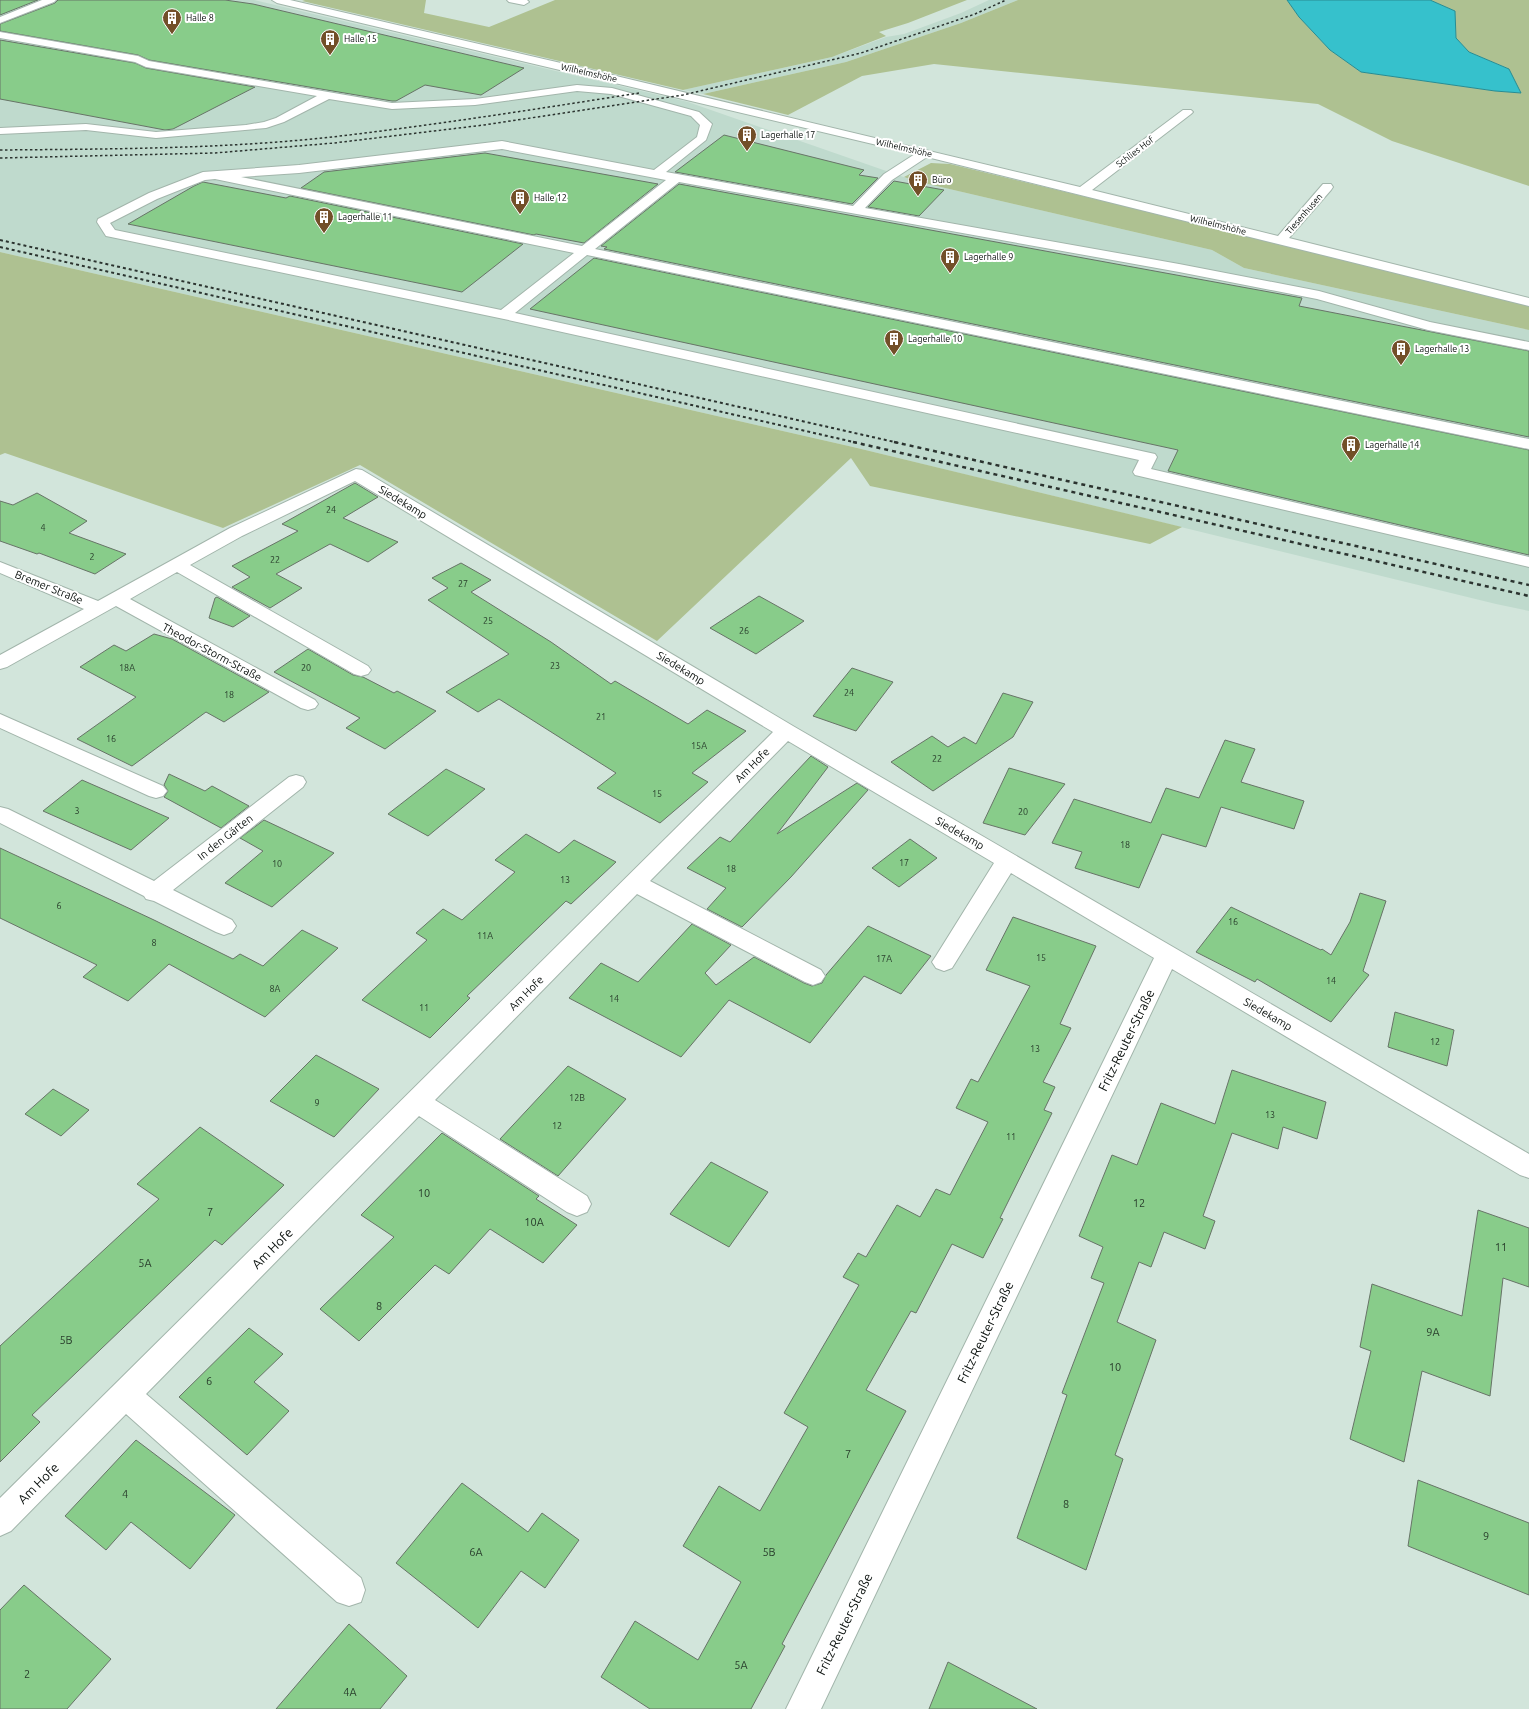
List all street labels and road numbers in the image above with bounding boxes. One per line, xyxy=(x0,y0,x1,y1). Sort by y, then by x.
street label: Wilhelmshöhe xyxy=(560,62,618,84)
street label: Schlies Hof xyxy=(1114,134,1156,169)
street label: Wilhelmshöhe xyxy=(875,137,933,159)
street label: Tiesenhusen xyxy=(1284,192,1324,236)
street label: Wilhelmshöhe xyxy=(1189,213,1247,237)
street label: Siedekamp xyxy=(377,483,429,521)
street label: Bremer Straße xyxy=(13,568,85,606)
street label: Theodor-Storm-Straße xyxy=(160,621,264,683)
street label: Siedekamp xyxy=(655,649,707,687)
street label: Am Hofe xyxy=(732,745,772,785)
street label: In den Gärten xyxy=(195,812,255,862)
street label: Siedekamp xyxy=(934,814,986,852)
street label: Am Hofe xyxy=(506,973,546,1013)
street label: Fritz-Reuter-Straße xyxy=(1095,987,1157,1093)
street label: Siedekamp xyxy=(1242,995,1294,1033)
street label: Am Hofe xyxy=(249,1225,295,1271)
street label: Fritz-Reuter-Straße xyxy=(954,1279,1016,1385)
street label: Am Hofe xyxy=(15,1460,61,1506)
street label: Fritz-Reuter-Straße xyxy=(813,1571,875,1677)

